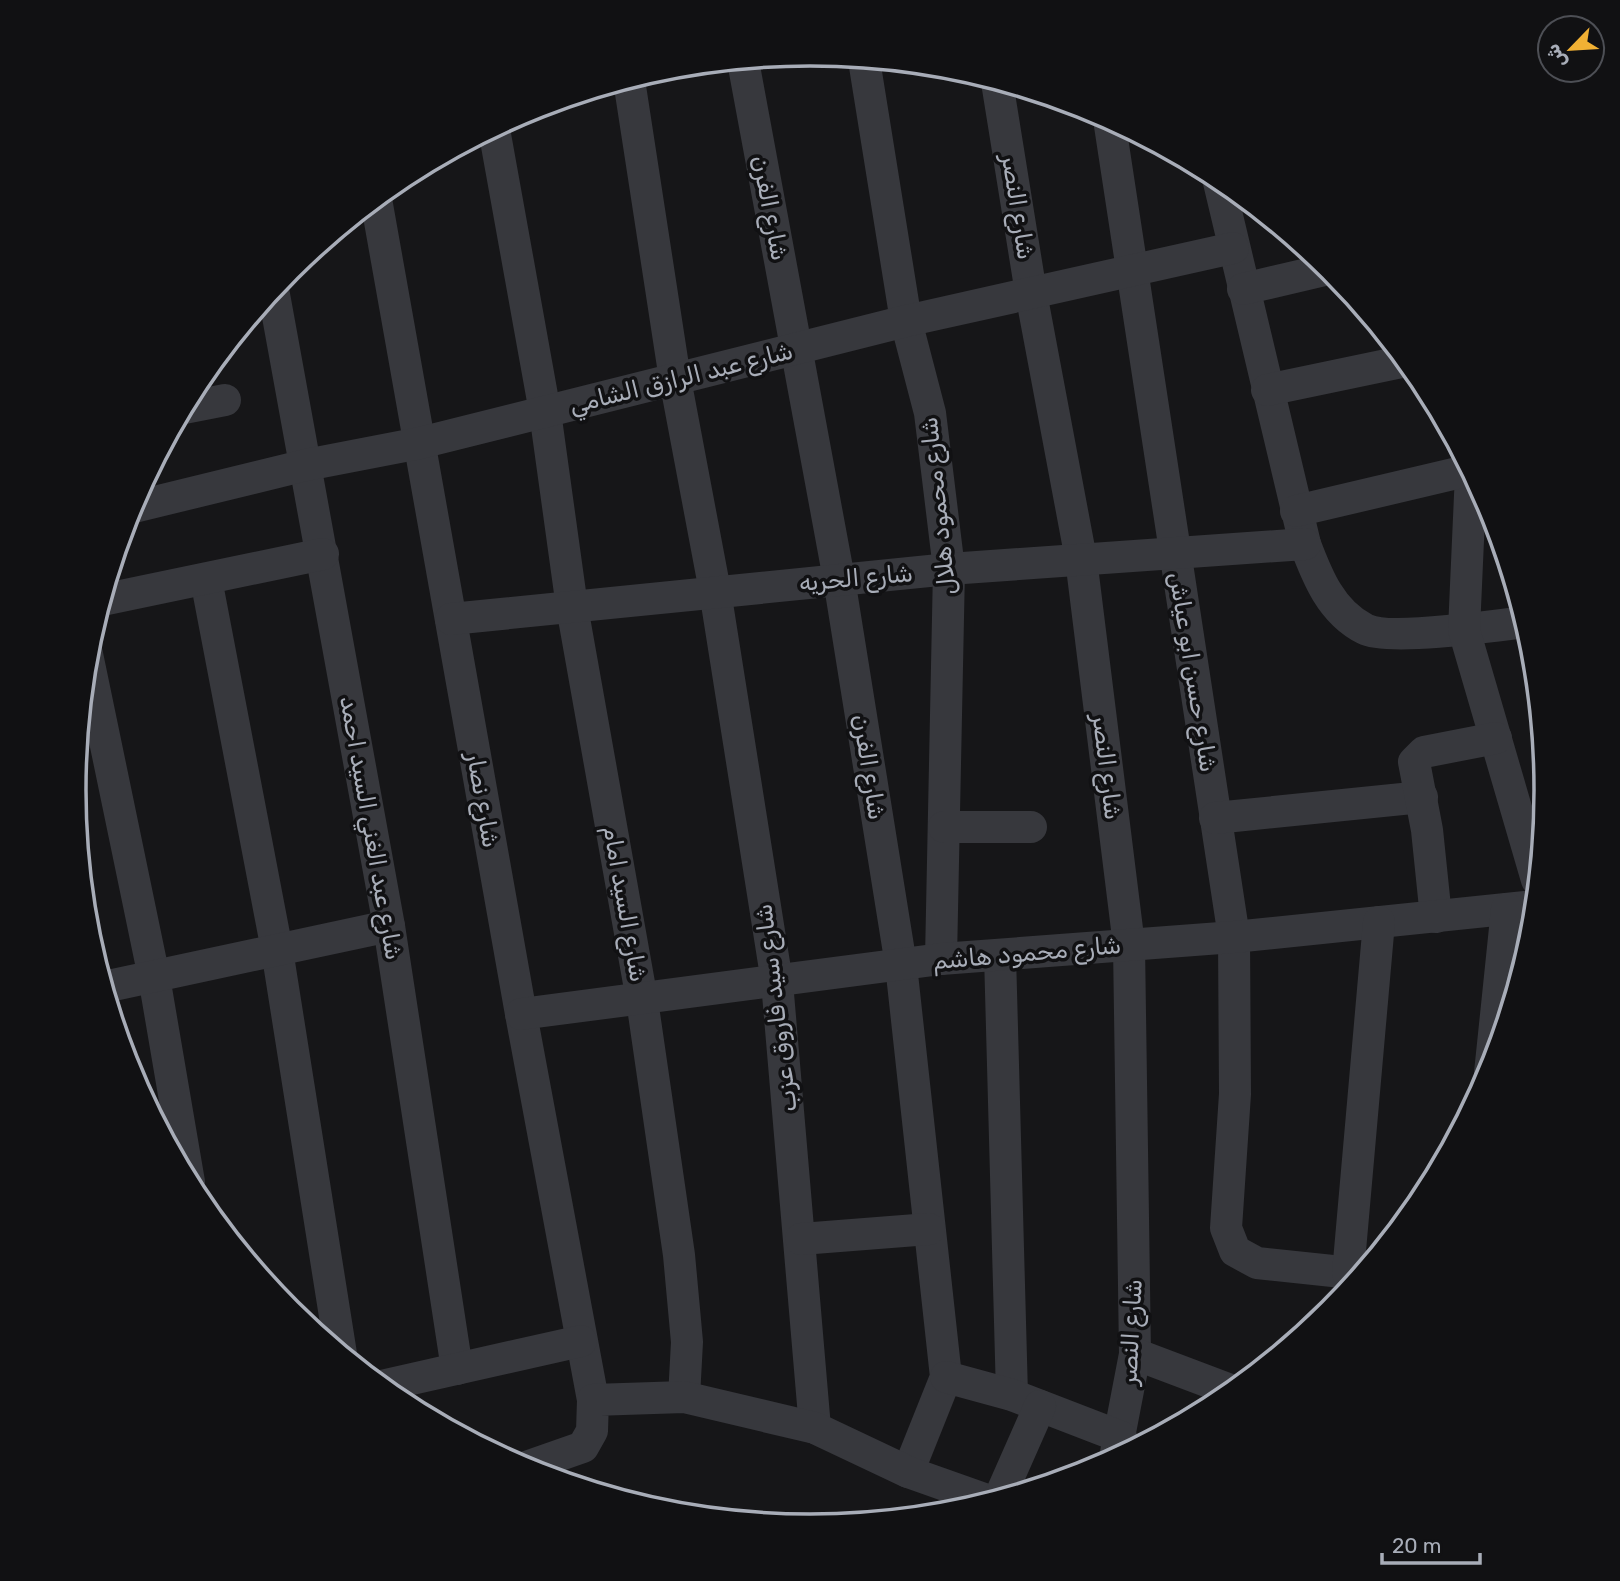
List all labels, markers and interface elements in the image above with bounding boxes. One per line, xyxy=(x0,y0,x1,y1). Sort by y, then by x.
north arrow xyxy=(1536,14,1606,84)
text: ش xyxy=(1541,40,1572,72)
street label: شارع النصر xyxy=(994,150,1040,262)
street label: شارع الفرن xyxy=(744,153,794,263)
street label: شارع عبد الرازق الشامي xyxy=(566,337,797,423)
street label: شارع محمود هلال xyxy=(915,415,963,596)
street label: شارع الحريه xyxy=(798,559,914,599)
street label: شارع حسن ابو عياش xyxy=(1161,570,1223,774)
street label: شارع عبد الغني السيد احمد xyxy=(330,694,408,963)
street label: شارع النصر xyxy=(1084,711,1127,822)
street label: شارع الفرن xyxy=(845,712,891,822)
street label: شارع نصار xyxy=(459,748,505,850)
street label: شارع السيد امام xyxy=(596,824,652,985)
street label: شارع سيد فاروق عزب xyxy=(749,902,805,1114)
street label: شارع محمود هاشم xyxy=(932,931,1123,977)
street label: شارع النصر xyxy=(1114,1278,1150,1388)
scale bar xyxy=(1382,1522,1480,1566)
text: 20 m xyxy=(1392,1533,1441,1558)

